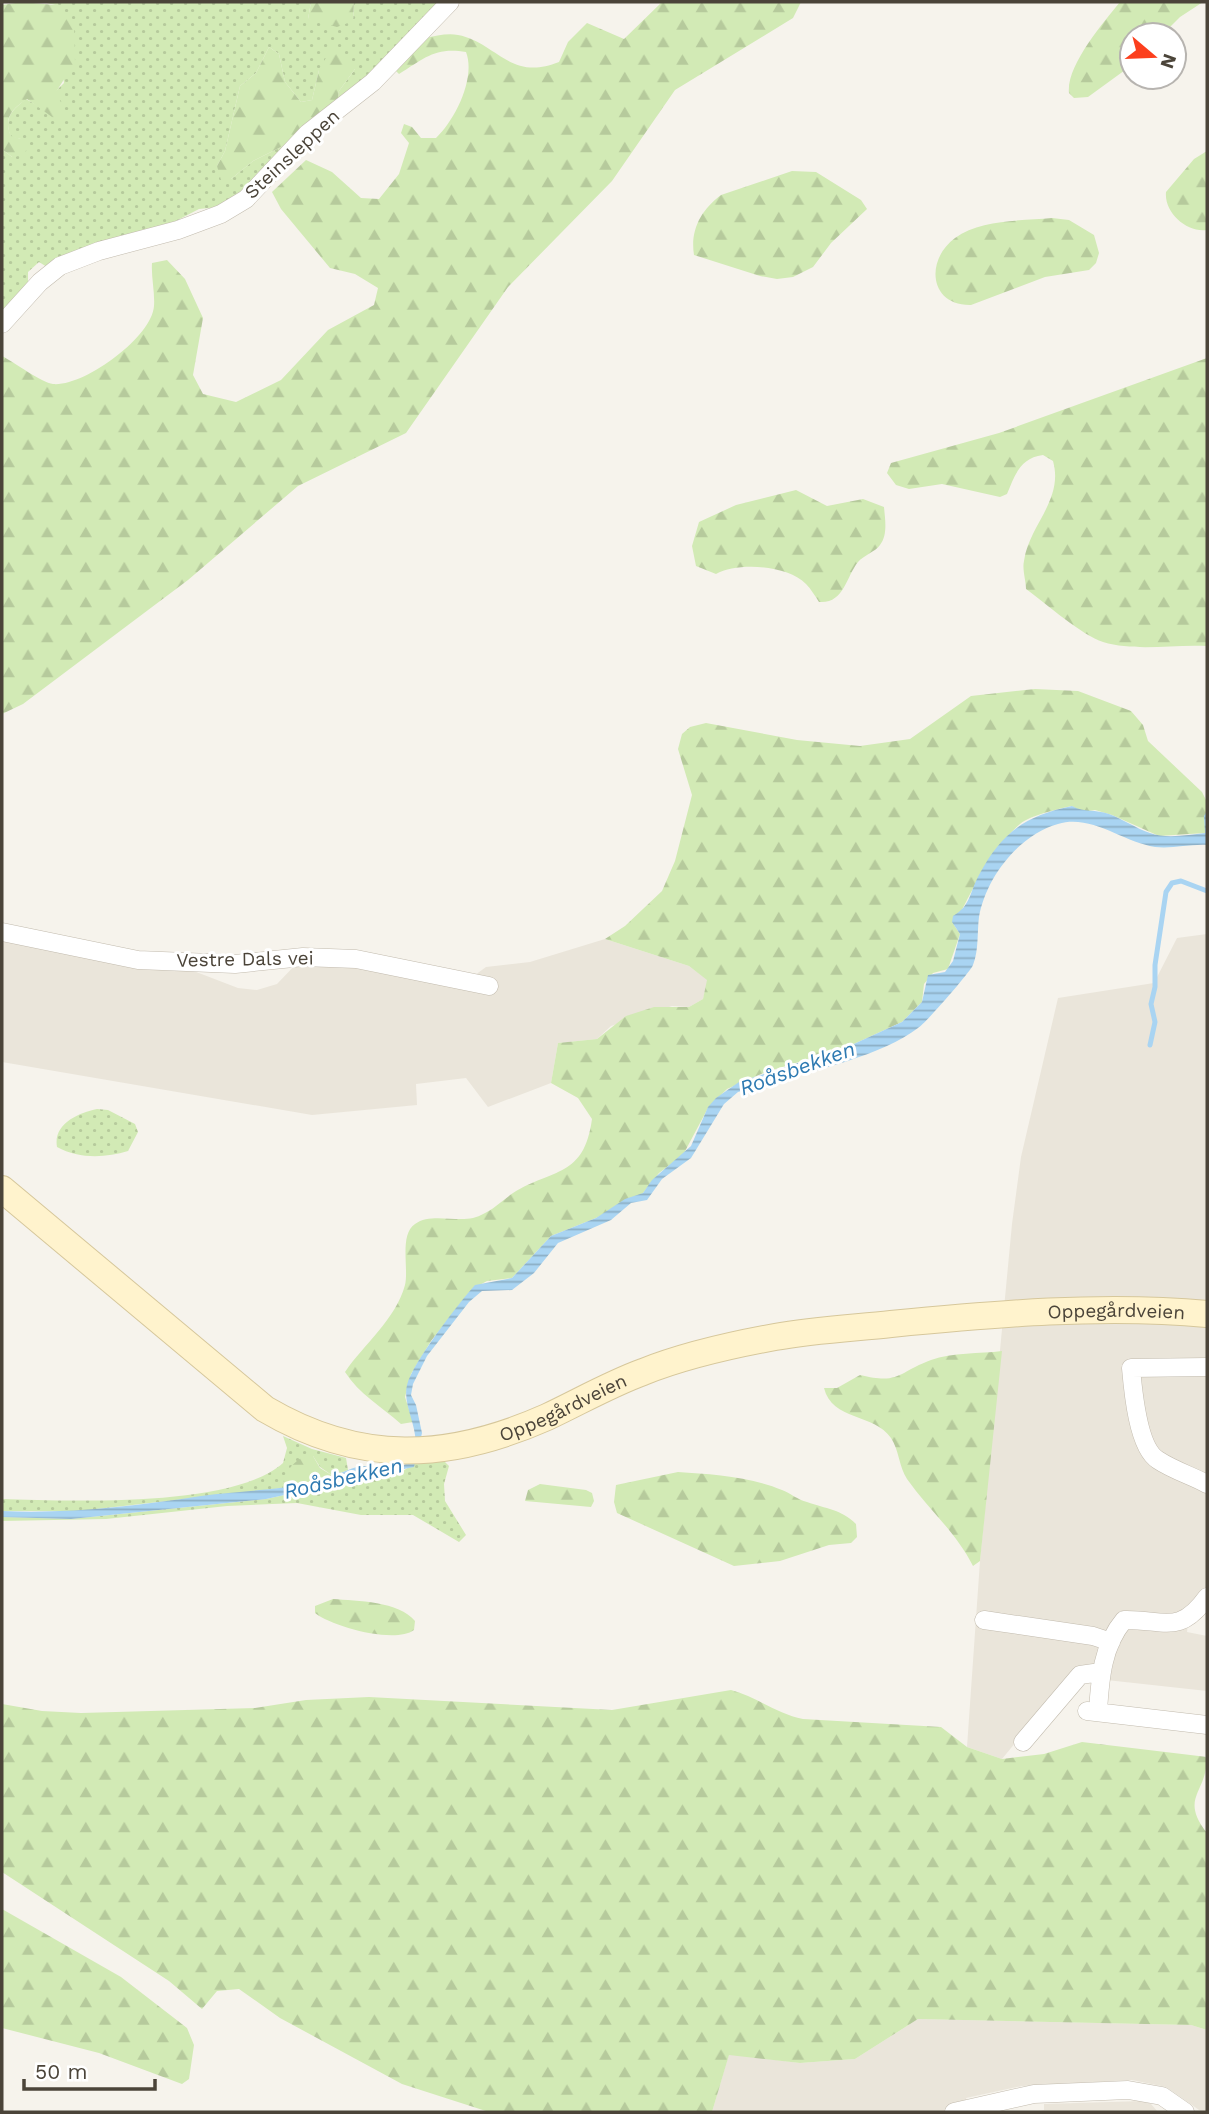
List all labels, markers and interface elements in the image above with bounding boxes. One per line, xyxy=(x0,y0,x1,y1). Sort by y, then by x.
north arrow xyxy=(1118,21,1188,91)
text: N xyxy=(1155,51,1182,72)
street label: Steinsleppen xyxy=(240,104,344,204)
street label: Vestre Dals vei xyxy=(176,946,314,972)
water label: Roåsbekken xyxy=(736,1036,858,1100)
street label: Oppegårdveien xyxy=(1047,1298,1186,1324)
street label: Oppegårdveien xyxy=(496,1368,630,1446)
water label: Roåsbekken xyxy=(281,1452,405,1504)
scale bar xyxy=(24,2048,156,2092)
text: 50 m xyxy=(35,2059,87,2084)

